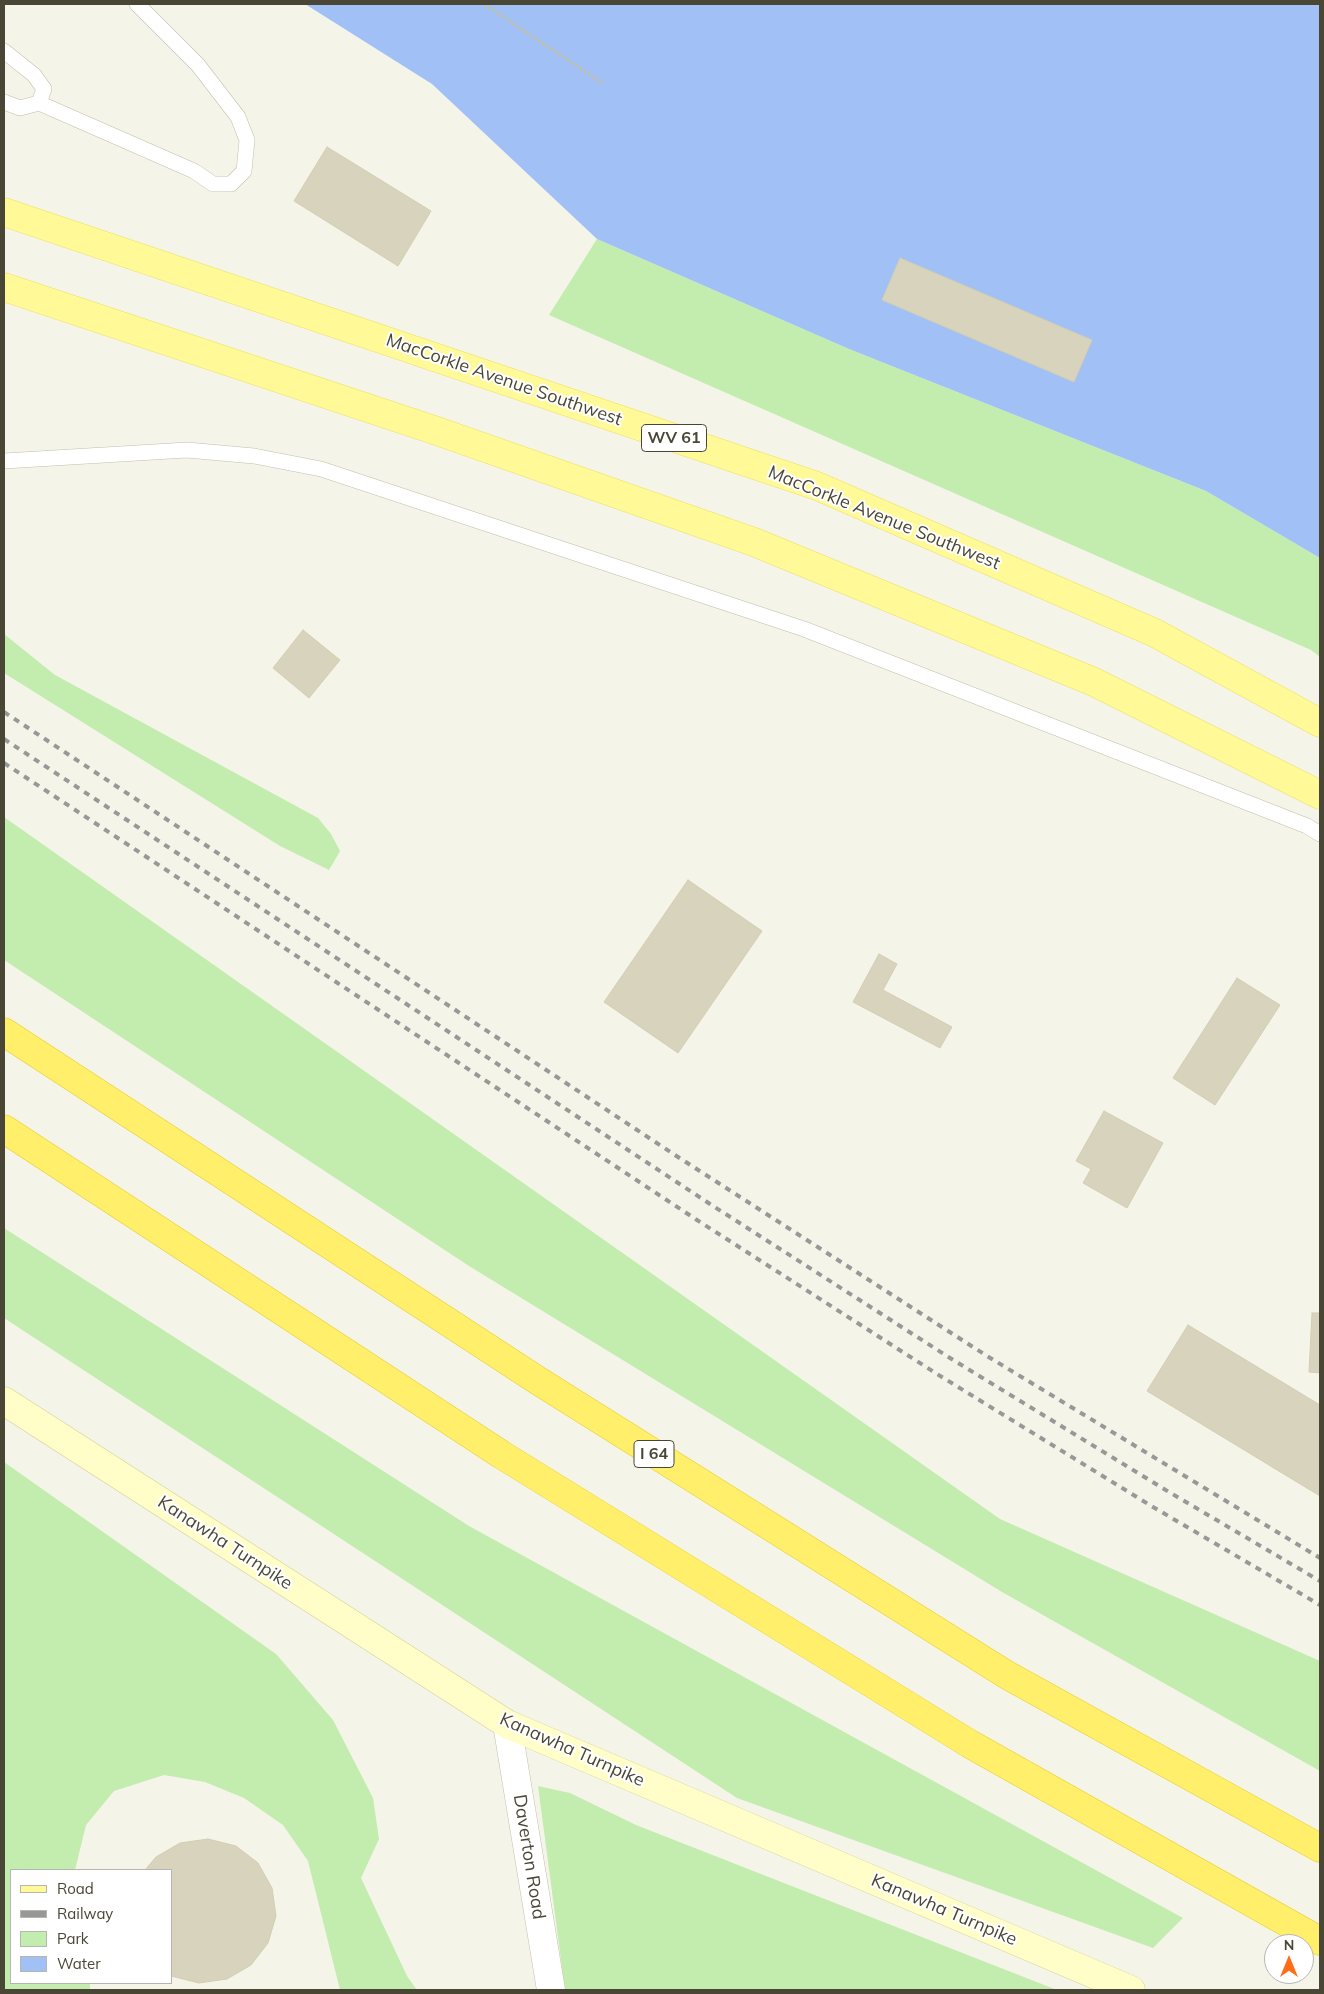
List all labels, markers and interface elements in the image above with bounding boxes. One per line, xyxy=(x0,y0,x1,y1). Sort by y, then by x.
street label: MacCorkle Avenue Southwest xyxy=(383,329,625,431)
road number: WV 61 xyxy=(642,424,706,452)
street label: MacCorkle Avenue Southwest xyxy=(765,462,1003,574)
road number: I 64 xyxy=(634,1440,674,1468)
street label: Kanawha Turnpike xyxy=(154,1491,296,1595)
street label: Kanawha Turnpike xyxy=(496,1708,648,1792)
street label: Daverton Road xyxy=(508,1793,550,1921)
legend xyxy=(10,1869,172,1984)
street label: Kanawha Turnpike xyxy=(868,1870,1020,1950)
text: Road xyxy=(57,1879,94,1898)
text: Railway xyxy=(57,1904,113,1923)
text: Park xyxy=(57,1929,89,1948)
north arrow xyxy=(1264,1934,1314,1984)
text: N xyxy=(1284,1936,1294,1954)
text: Water xyxy=(57,1954,101,1973)

